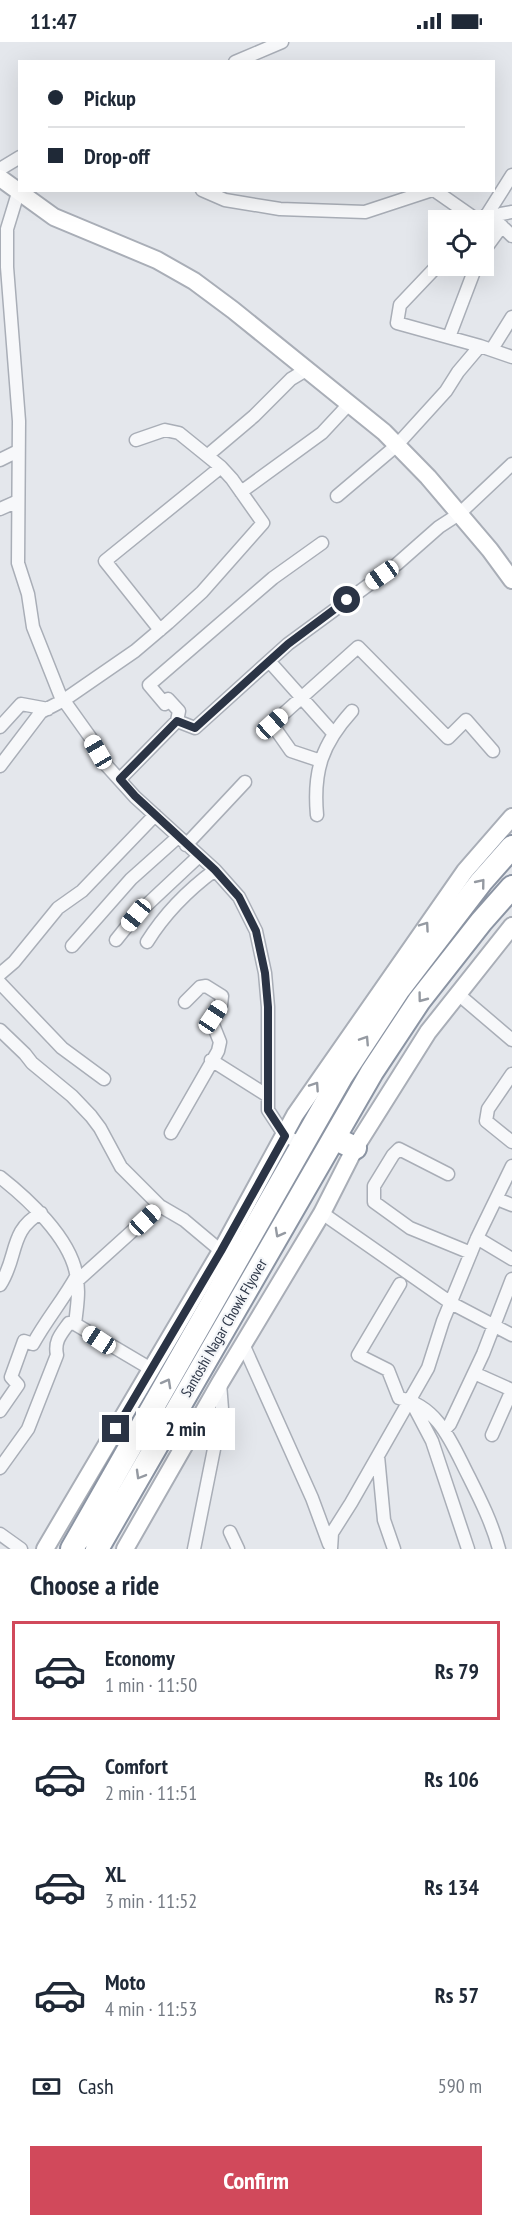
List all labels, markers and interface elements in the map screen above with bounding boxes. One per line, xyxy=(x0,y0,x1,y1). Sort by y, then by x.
text: 11:47 xyxy=(30,7,78,35)
text: Pickup xyxy=(84,84,136,112)
text: Drop-off xyxy=(84,142,150,170)
map controls xyxy=(428,210,494,276)
button: locate xyxy=(428,210,494,276)
car xyxy=(362,557,402,593)
route start xyxy=(333,586,360,613)
car xyxy=(253,705,291,743)
car xyxy=(81,732,115,772)
one-way arrow xyxy=(473,879,484,890)
car xyxy=(118,895,154,935)
one-way arrow xyxy=(418,921,429,932)
one-way arrow xyxy=(418,991,429,1002)
car xyxy=(195,997,231,1037)
one-way arrow xyxy=(358,1036,370,1046)
one-way arrow xyxy=(308,1082,319,1093)
car xyxy=(126,1201,164,1239)
one-way arrow xyxy=(275,1226,286,1237)
street label: Santoshi Nagar Chowk Flyover xyxy=(176,1254,271,1400)
car xyxy=(79,1323,119,1357)
one-way arrow xyxy=(160,1379,171,1389)
callout: 2 min xyxy=(137,1408,236,1450)
route end xyxy=(102,1415,129,1442)
text: 2 min xyxy=(165,1416,206,1442)
one-way arrow xyxy=(135,1468,147,1479)
text: Choose a ride xyxy=(30,1568,159,1602)
icon: car xyxy=(33,1644,87,1698)
text: Economy xyxy=(105,1644,175,1672)
text: Rs 79 xyxy=(435,1657,479,1685)
text: 1 min · 11:50 xyxy=(105,1672,197,1698)
icon: car xyxy=(33,1752,87,1806)
text: Comfort xyxy=(105,1752,168,1780)
text: Rs 106 xyxy=(424,1765,479,1793)
text: 2 min · 11:51 xyxy=(105,1780,197,1806)
icon: car xyxy=(33,1860,87,1914)
text: XL xyxy=(105,1860,126,1888)
text: Rs 134 xyxy=(424,1873,479,1901)
text: 3 min · 11:52 xyxy=(105,1888,197,1914)
icon: car xyxy=(33,1968,87,2022)
text: Moto xyxy=(105,1968,146,1996)
text: Rs 57 xyxy=(435,1981,479,2009)
text: 4 min · 11:53 xyxy=(105,1996,197,2022)
icon: cash xyxy=(30,2070,63,2103)
text: Cash xyxy=(78,2072,114,2100)
text: 590 m xyxy=(438,2073,482,2099)
button: Confirm xyxy=(30,2146,482,2215)

